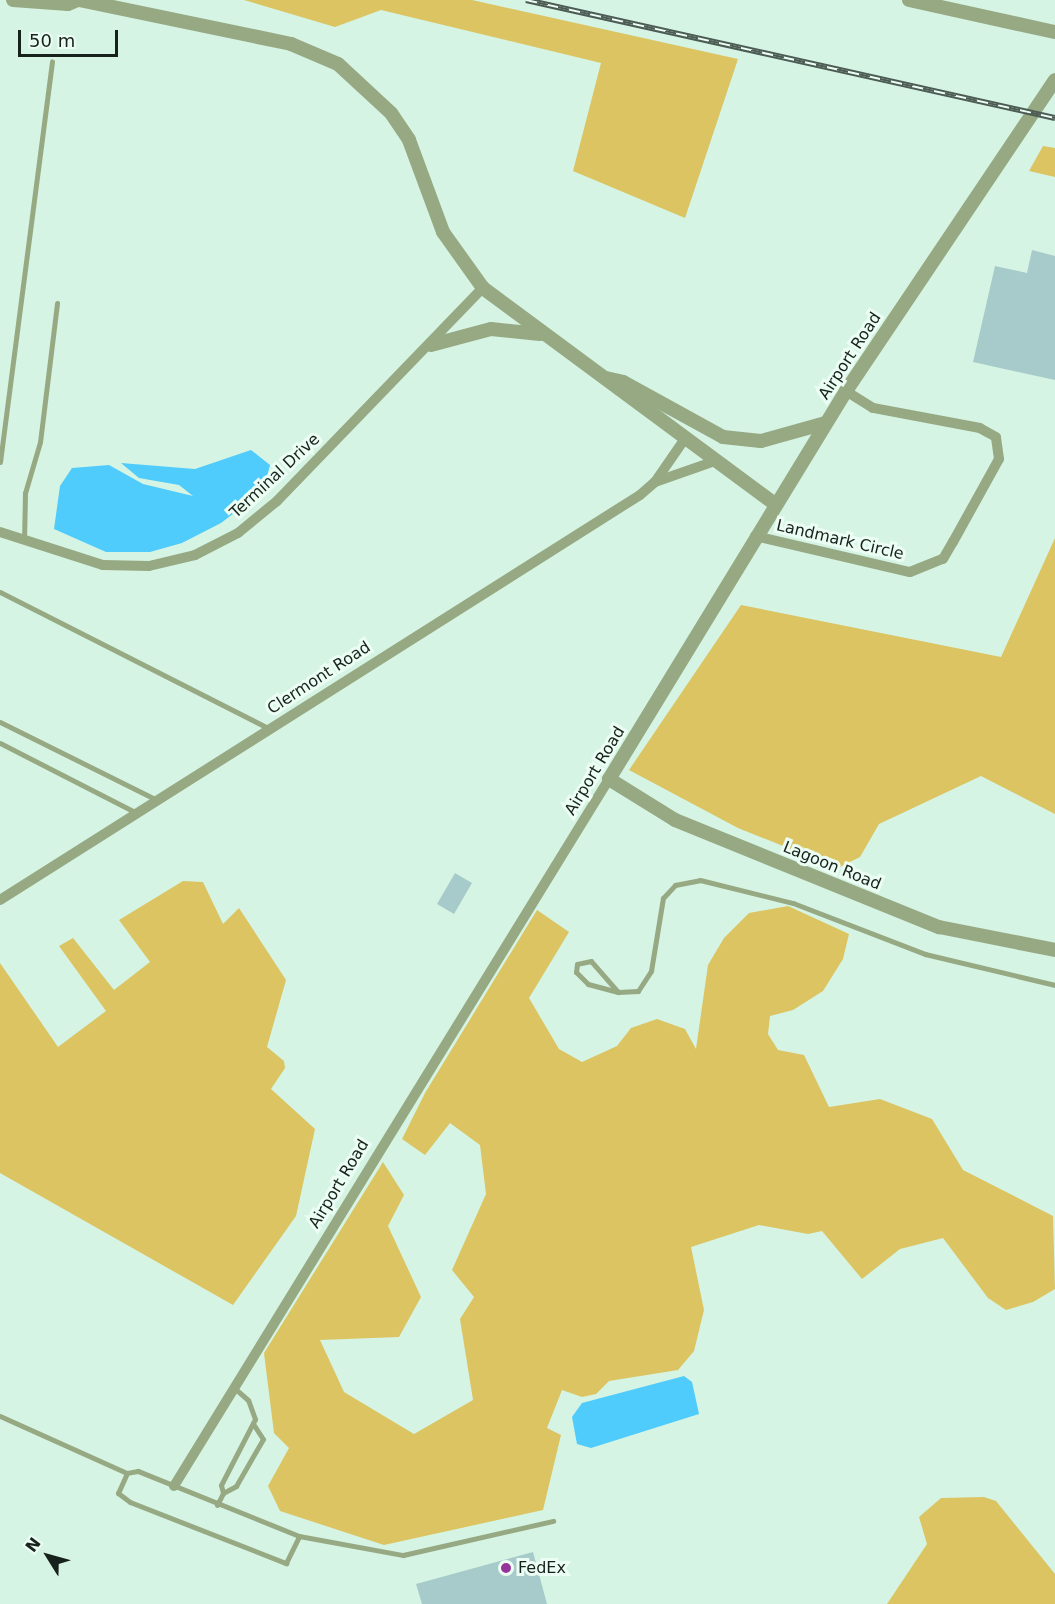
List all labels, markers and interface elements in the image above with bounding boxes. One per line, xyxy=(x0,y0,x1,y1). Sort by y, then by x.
scale bar xyxy=(21,18,122,56)
text: 50 m xyxy=(29,30,75,51)
street label: Airport Road xyxy=(815,309,885,403)
street label: Terminal Drive xyxy=(226,430,324,522)
street label: Landmark Circle xyxy=(774,516,906,564)
street label: Clermont Road xyxy=(264,638,374,718)
street label: Airport Road xyxy=(561,723,629,819)
street label: Lagoon Road xyxy=(780,838,884,894)
street label: Airport Road xyxy=(305,1136,373,1232)
north arrow xyxy=(18,1526,78,1586)
text: N xyxy=(22,1534,45,1556)
place label: FedEx xyxy=(518,1558,566,1578)
marker: FedEx xyxy=(499,1561,513,1575)

